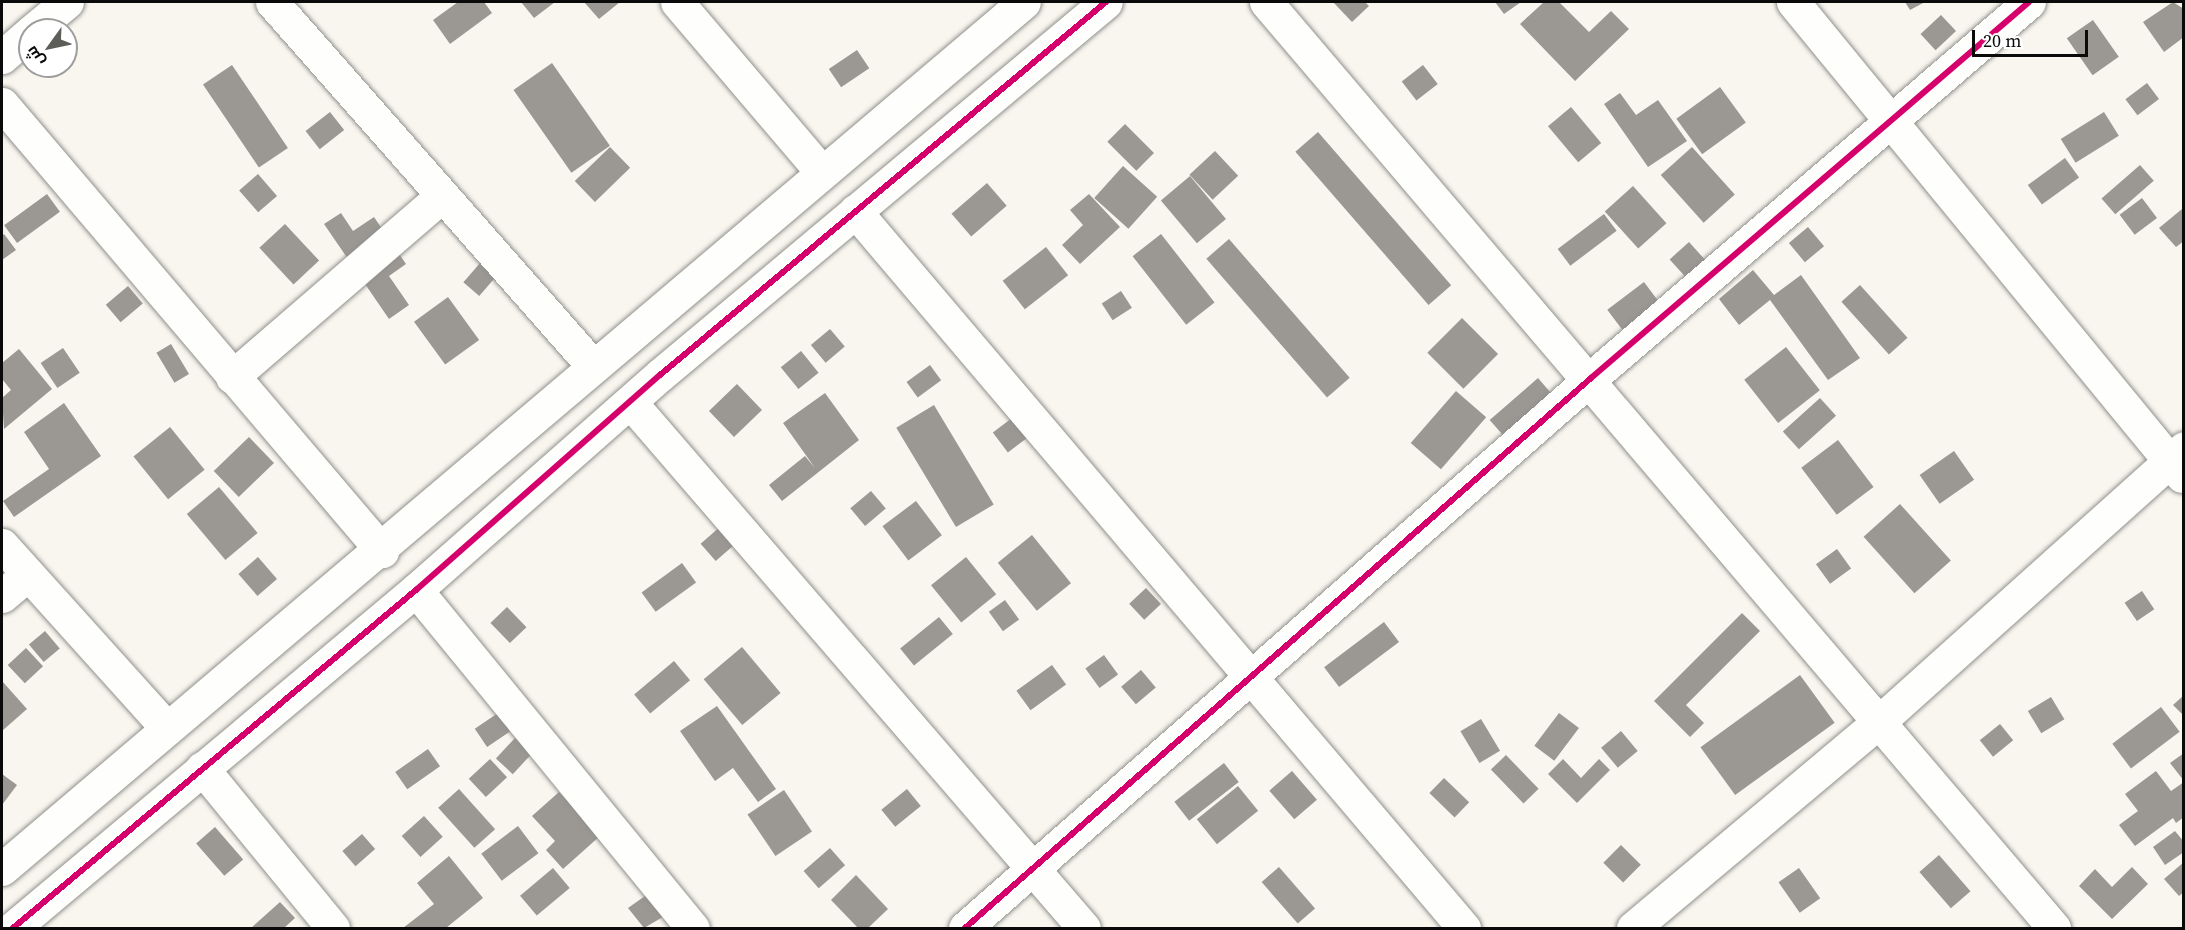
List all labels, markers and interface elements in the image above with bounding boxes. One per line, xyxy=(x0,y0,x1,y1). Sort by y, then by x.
north arrow xyxy=(18,18,78,78)
scale bar xyxy=(1975,18,2090,56)
text: 20 m xyxy=(1983,28,2021,53)
text: ش xyxy=(20,42,49,71)

